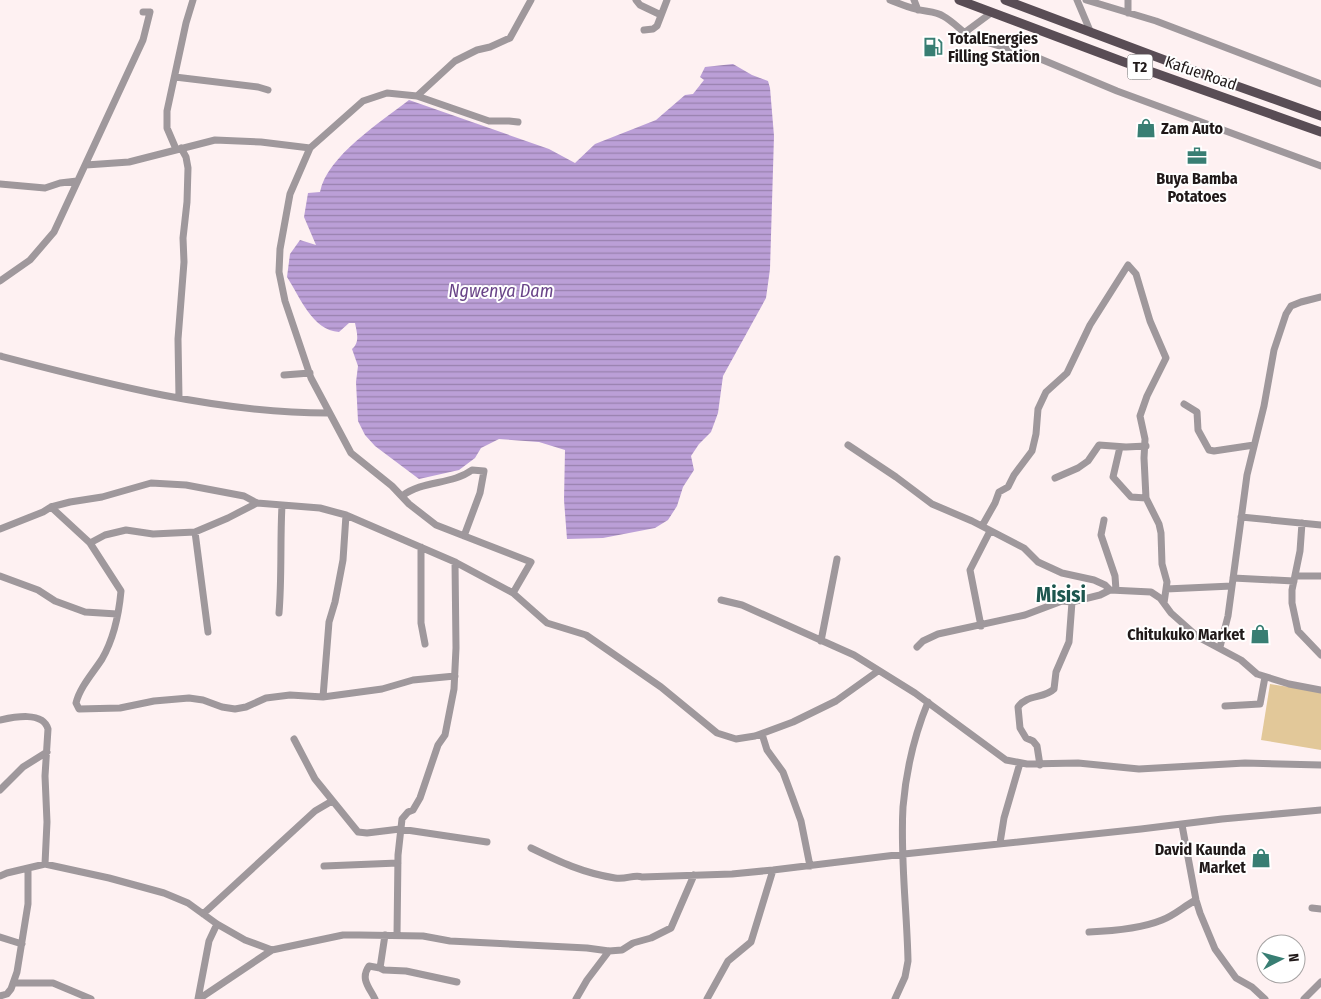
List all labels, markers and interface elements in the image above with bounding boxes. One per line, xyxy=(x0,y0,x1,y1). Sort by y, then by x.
place label: TotalEnergies Filling Station xyxy=(948,29,1040,66)
fuel station icon: TotalEnergies Filling Station xyxy=(922,36,944,58)
street label: Kafue Road xyxy=(1163,52,1239,94)
road number: T2 xyxy=(1128,54,1152,80)
shop icon: Zam Auto xyxy=(1135,117,1157,139)
place label: Zam Auto xyxy=(1161,119,1224,138)
office icon: Buya Bamba Potatoes xyxy=(1186,145,1208,167)
place label: Buya Bamba Potatoes xyxy=(1156,169,1238,206)
water label: Ngwenya Dam xyxy=(449,280,553,302)
district label: Misisi xyxy=(1036,582,1086,608)
shop icon: Chitukuko Market xyxy=(1249,623,1271,645)
place label: Chitukuko Market xyxy=(1127,625,1245,644)
place label: David Kaunda Market xyxy=(1155,840,1246,877)
shop icon: David Kaunda Market xyxy=(1250,847,1272,869)
north arrow xyxy=(1256,934,1306,984)
text: N xyxy=(1285,953,1302,963)

